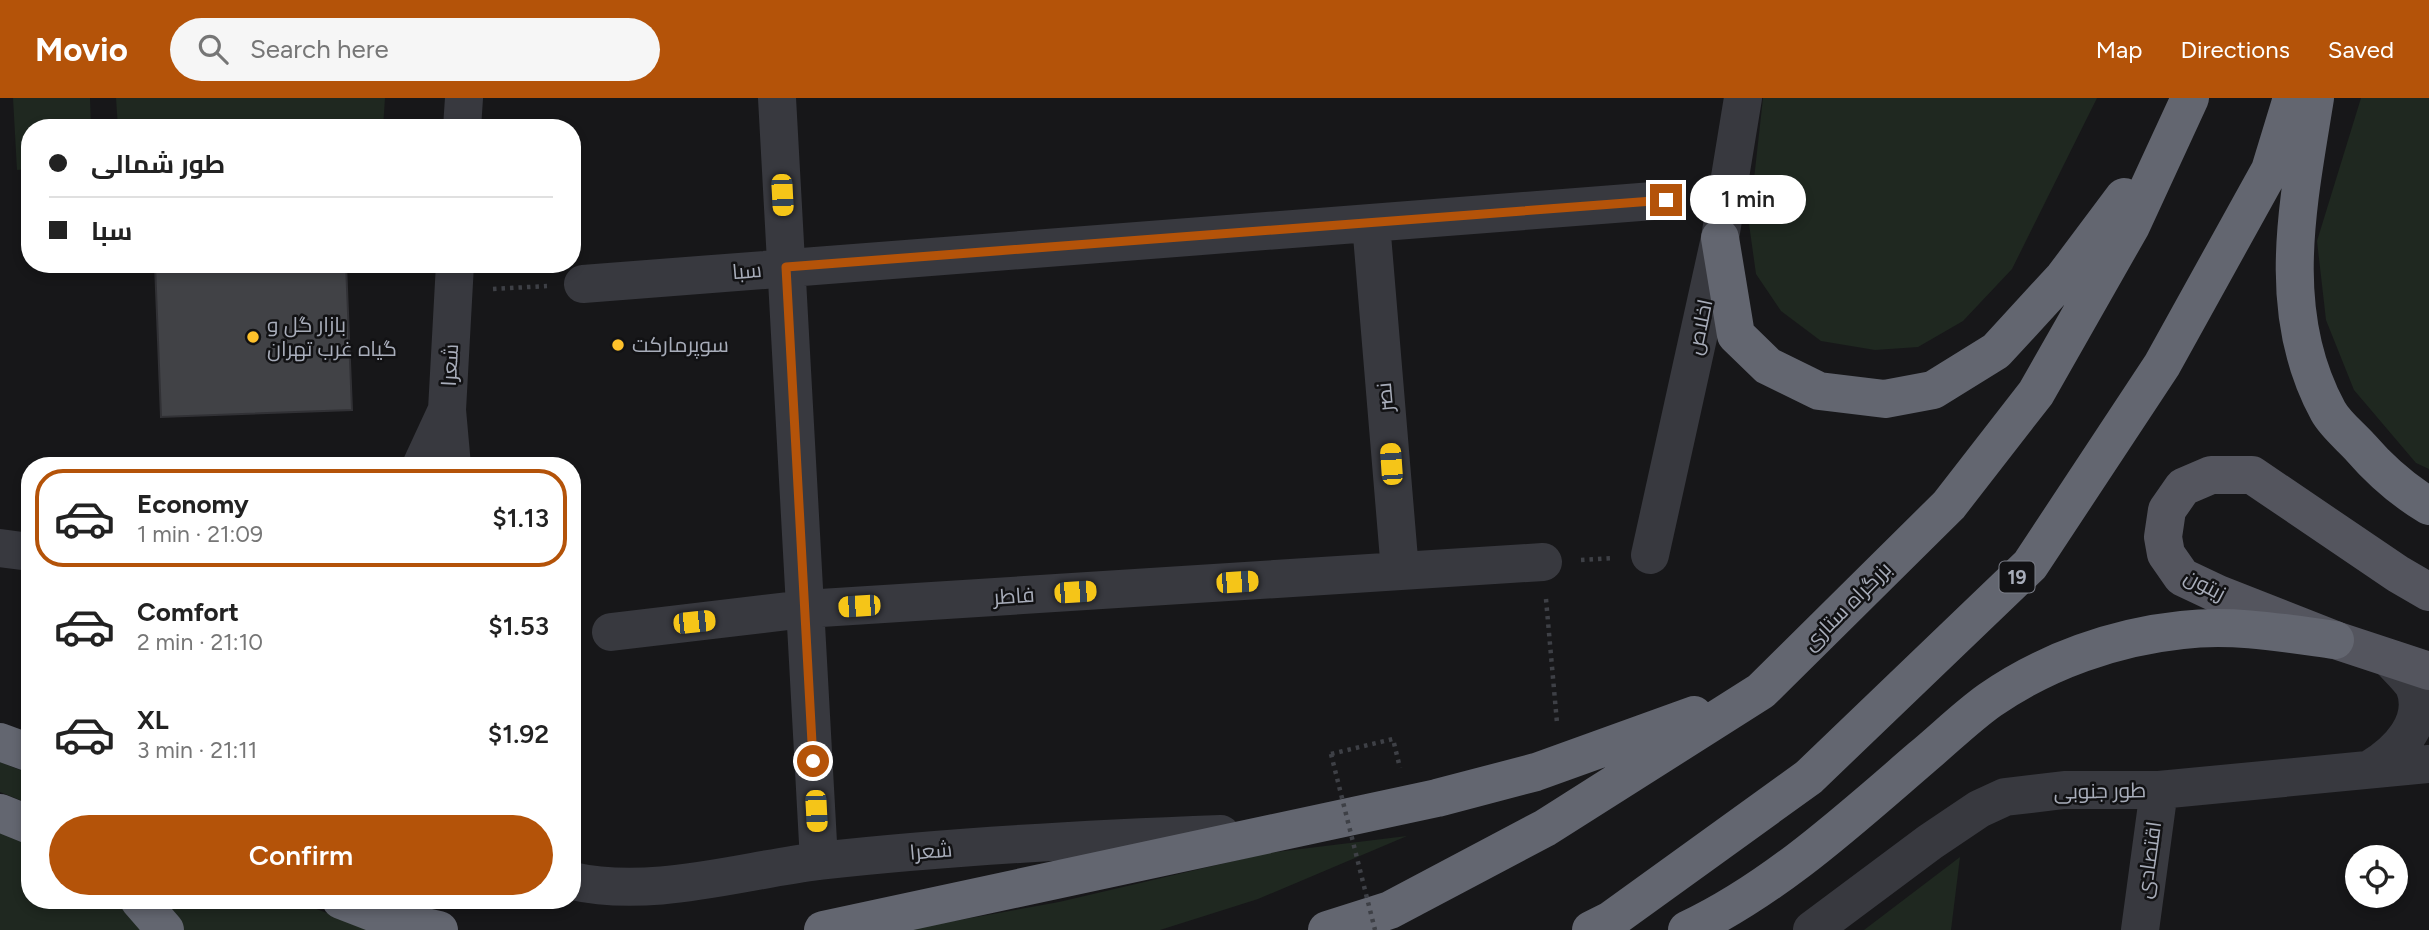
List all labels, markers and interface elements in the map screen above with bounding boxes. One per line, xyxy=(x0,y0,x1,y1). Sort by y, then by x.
search box xyxy=(170,18,660,81)
text: Movio xyxy=(35,30,128,69)
icon: search xyxy=(194,30,232,68)
text: Search here xyxy=(250,33,389,65)
text: Map xyxy=(2096,35,2142,64)
text: Directions xyxy=(2180,35,2290,64)
text: Saved xyxy=(2328,35,2394,64)
text: طور شمالی xyxy=(91,148,225,180)
car xyxy=(771,173,794,217)
callout: 1 min xyxy=(1690,176,1806,224)
route end xyxy=(1650,184,1682,216)
text: 1 min xyxy=(1721,185,1775,213)
text: سبا xyxy=(91,215,132,247)
street label: سبا xyxy=(731,257,763,284)
street label: اخلاص xyxy=(1681,297,1719,357)
place label: بازار گل و گیاه غرب تهران xyxy=(267,312,397,362)
marker: بازار گل و گیاه غرب تهران xyxy=(245,329,261,345)
place label: سوپرمارکت xyxy=(632,332,729,359)
marker: سوپرمارکت xyxy=(610,337,626,353)
street label: شعرا xyxy=(436,343,463,387)
street label: نصر xyxy=(1371,381,1398,414)
car xyxy=(1380,442,1403,486)
icon: car xyxy=(53,487,116,550)
text: Economy xyxy=(137,488,249,520)
text: $1.13 xyxy=(492,502,549,534)
text: 1 min · 21:09 xyxy=(137,520,263,548)
street label: بزرگراه ستاری xyxy=(1797,556,1897,656)
road number: 19 xyxy=(2000,562,2035,592)
street label: زیتون xyxy=(2180,563,2230,607)
car xyxy=(1216,570,1259,594)
car xyxy=(1054,580,1097,604)
street label: فاطر xyxy=(992,582,1035,609)
car xyxy=(838,594,881,618)
icon: car xyxy=(53,595,116,658)
text: Comfort xyxy=(137,596,239,628)
car xyxy=(673,609,716,635)
text: $1.53 xyxy=(488,610,549,642)
text: 2 min · 21:10 xyxy=(137,628,263,656)
icon: car xyxy=(53,703,116,766)
text: XL xyxy=(137,704,169,736)
text: $1.92 xyxy=(488,718,549,750)
text: 3 min · 21:11 xyxy=(137,736,257,764)
route start xyxy=(797,745,829,777)
street label: طور جنوبی xyxy=(2053,777,2147,805)
car xyxy=(805,789,828,833)
button: Confirm xyxy=(49,815,553,895)
street label: اقتصادی xyxy=(2131,820,2167,900)
street label: شعرا xyxy=(909,836,953,865)
map controls xyxy=(2345,845,2408,908)
button: locate xyxy=(2345,845,2408,908)

